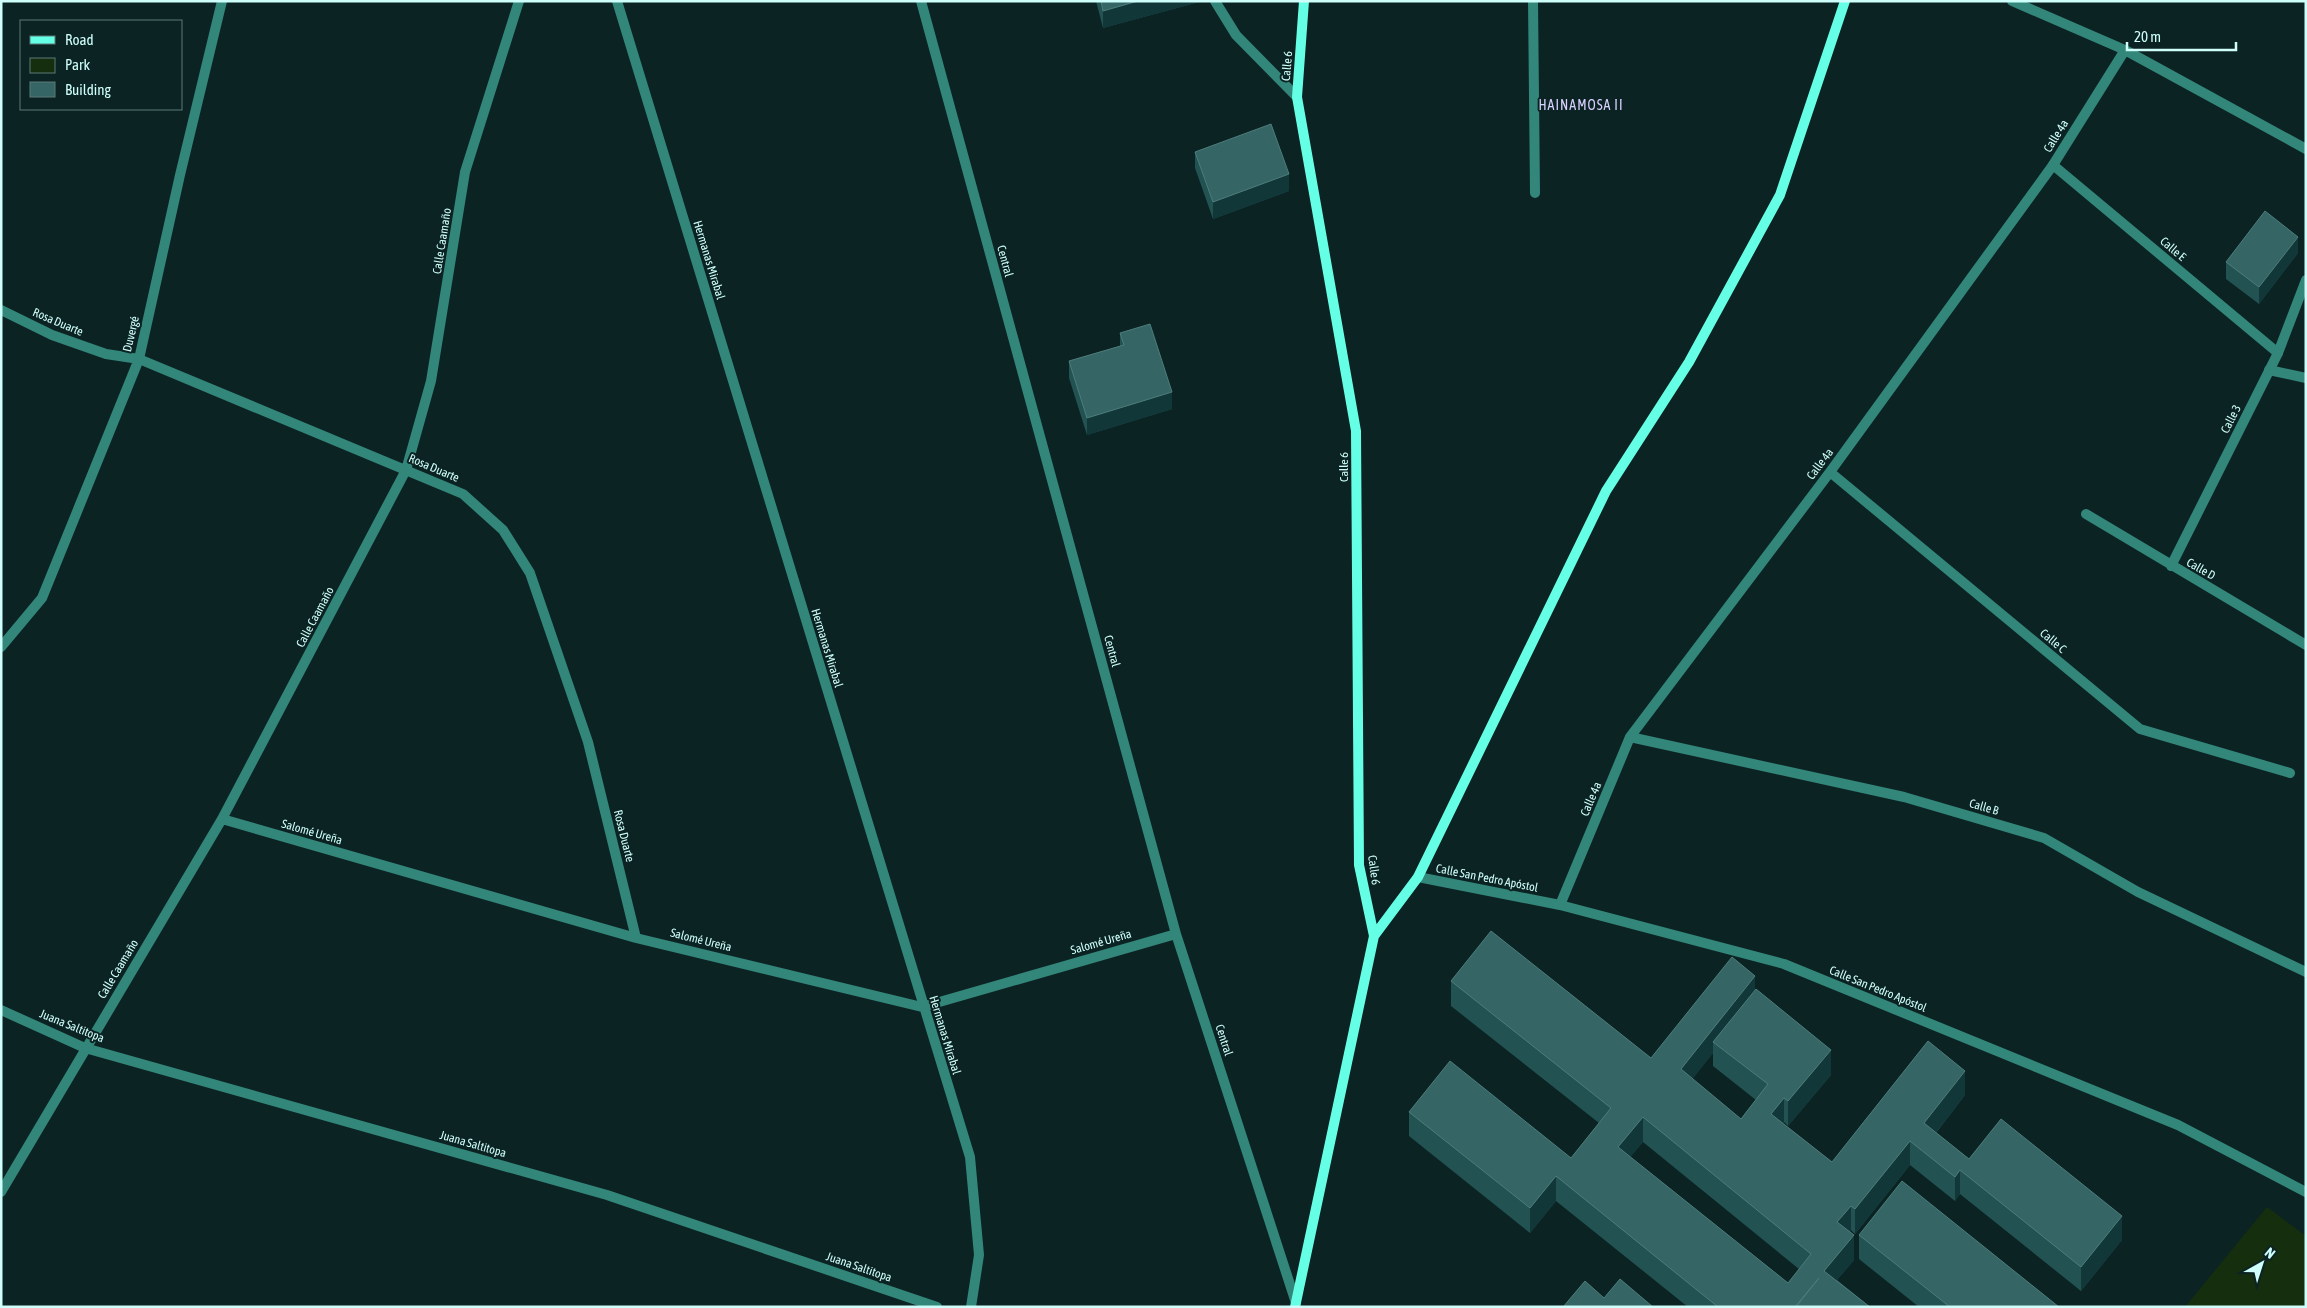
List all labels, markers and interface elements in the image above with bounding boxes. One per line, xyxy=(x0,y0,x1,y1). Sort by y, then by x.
legend xyxy=(20,20,182,110)
scale bar xyxy=(2127,20,2236,52)
text: 20 m xyxy=(2134,28,2161,45)
text: Road xyxy=(65,31,94,48)
street label: Calle 6 xyxy=(1279,50,1295,82)
text: Park xyxy=(65,56,90,73)
text: Building xyxy=(65,81,111,98)
district label: HAINAMOSA II xyxy=(1538,97,1624,113)
street label: Calle 4a xyxy=(2041,117,2071,155)
street label: Calle Caamaño xyxy=(430,207,454,275)
street label: Hermanas Mirabal xyxy=(690,219,728,302)
street label: Calle E xyxy=(2157,234,2189,264)
street label: Central xyxy=(994,244,1016,279)
street label: Rosa Duarte xyxy=(31,305,85,339)
street label: Duvergé xyxy=(120,315,142,353)
street label: Calle 3 xyxy=(2218,402,2244,436)
street label: Calle 4a xyxy=(1804,446,1836,482)
street label: Rosa Duarte xyxy=(407,451,461,485)
street label: Calle 6 xyxy=(1337,452,1351,482)
street label: Calle D xyxy=(2184,555,2218,583)
street label: Calle Caamaño xyxy=(293,584,337,650)
street label: Hermanas Mirabal xyxy=(808,607,846,690)
street label: Calle C xyxy=(2037,626,2069,656)
street label: Central xyxy=(1101,634,1123,669)
street label: Calle 4a xyxy=(1578,780,1604,818)
street label: Calle B xyxy=(1968,796,2001,818)
street label: Rosa Duarte xyxy=(611,808,637,864)
street label: Salomé Ureña xyxy=(280,817,344,847)
street label: Calle 6 xyxy=(1365,854,1383,886)
street label: Calle San Pedro Apóstol xyxy=(1435,861,1540,895)
street label: Salomé Ureña xyxy=(669,926,733,954)
street label: Salomé Ureña xyxy=(1069,927,1133,957)
street label: Calle Caamaño xyxy=(95,937,141,1001)
street label: Calle San Pedro Apóstol xyxy=(1827,963,1929,1015)
street label: Hermanas Mirabal xyxy=(926,994,964,1077)
street label: Juana Saltitopa xyxy=(38,1007,106,1045)
street label: Central xyxy=(1212,1023,1236,1058)
street label: Juana Saltitopa xyxy=(438,1128,508,1160)
north arrow xyxy=(2237,1238,2287,1288)
text: N xyxy=(2262,1244,2278,1262)
street label: Juana Saltitopa xyxy=(824,1249,894,1285)

